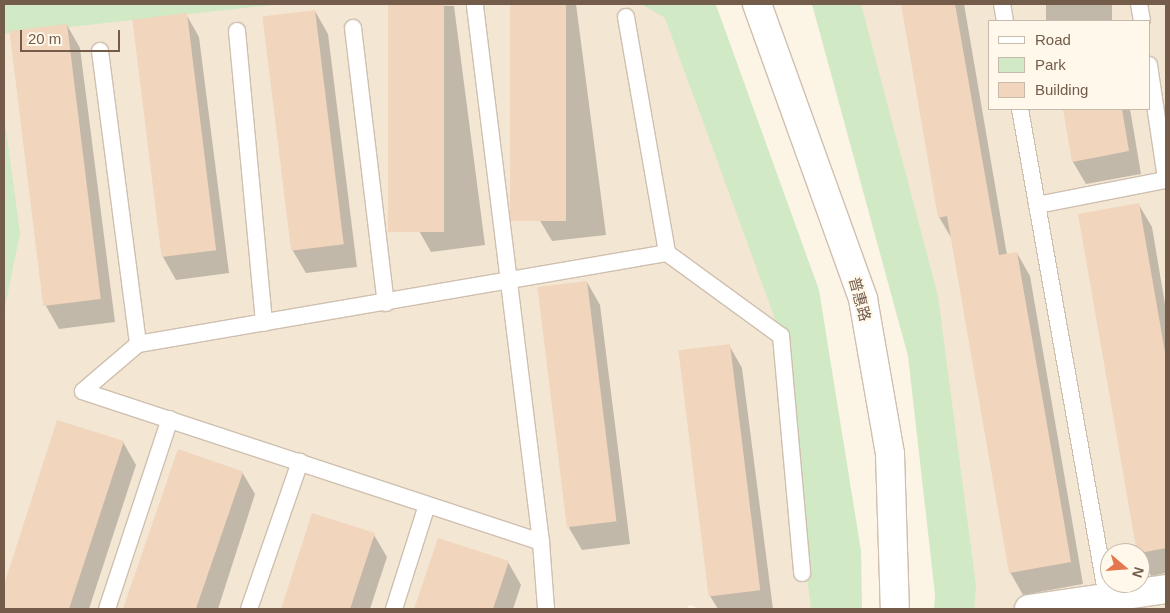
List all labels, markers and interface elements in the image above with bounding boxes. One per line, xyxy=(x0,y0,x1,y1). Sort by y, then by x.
scale bar xyxy=(22,20,122,52)
legend xyxy=(988,20,1150,110)
text: 20 m xyxy=(28,30,61,47)
text: Road xyxy=(1035,31,1071,48)
text: Park xyxy=(1035,56,1066,73)
text: Building xyxy=(1035,81,1088,98)
street label: 普惠路 xyxy=(845,275,875,323)
north arrow xyxy=(1100,543,1150,593)
text: N xyxy=(1129,565,1147,580)

